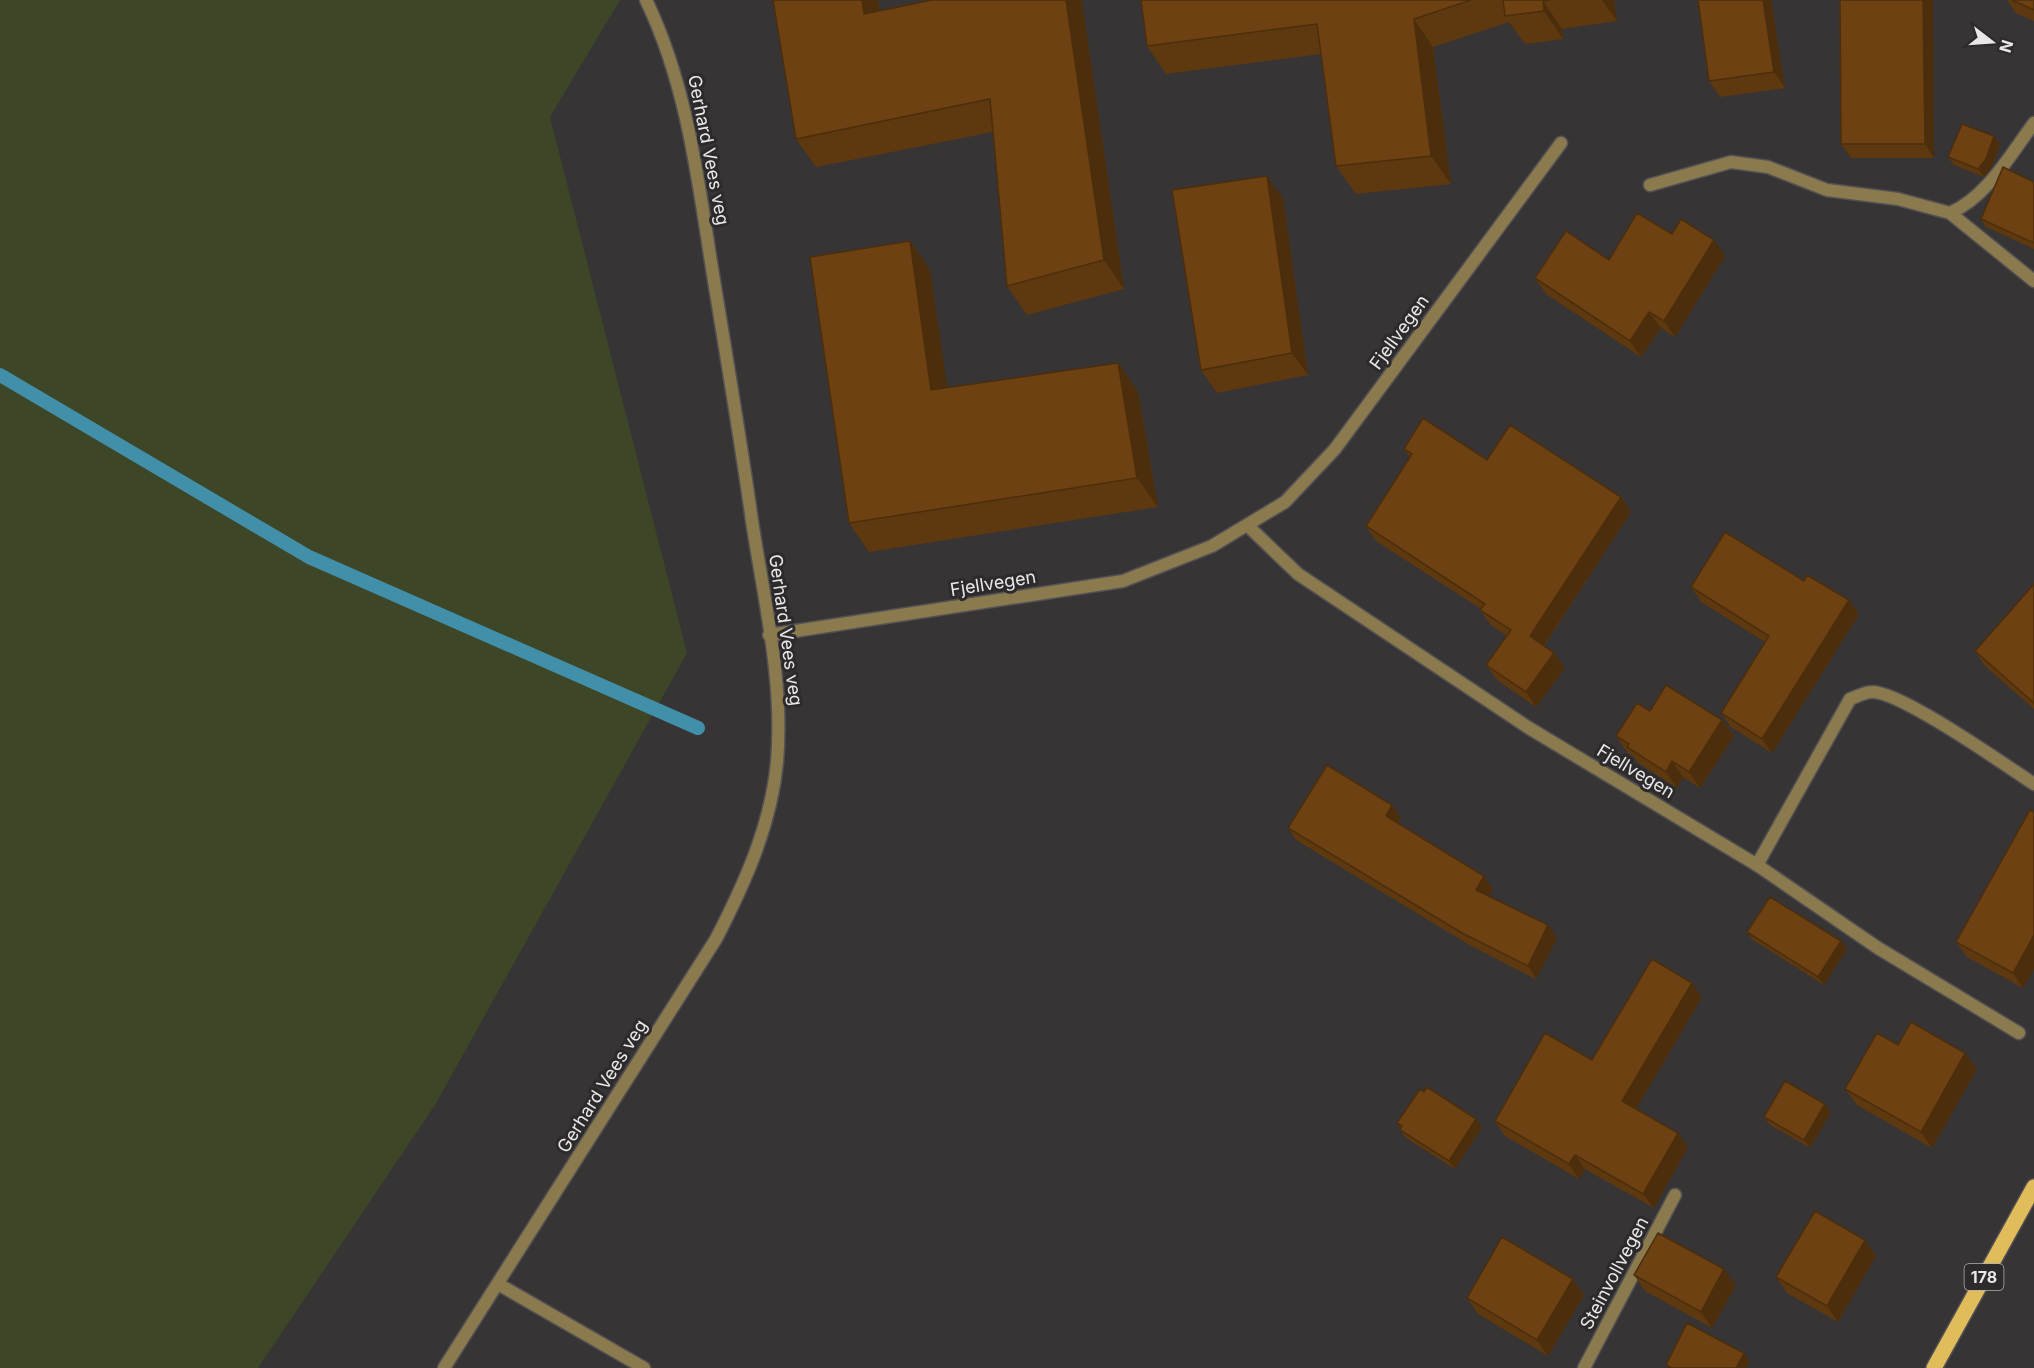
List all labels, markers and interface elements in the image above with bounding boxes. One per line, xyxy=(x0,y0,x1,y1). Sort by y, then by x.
north arrow xyxy=(1962,12,2022,72)
text: N xyxy=(1995,38,2018,55)
street label: Gerhard Vees veg xyxy=(684,73,734,227)
street label: Fjellvegen xyxy=(1365,291,1433,373)
street label: Gerhard Vees veg xyxy=(765,553,807,707)
street label: Fjellvegen xyxy=(949,566,1037,600)
street label: Fjellvegen xyxy=(1593,740,1679,802)
street label: Gerhard Vees veg xyxy=(553,1016,651,1156)
street label: Steinvollvegen xyxy=(1576,1213,1652,1333)
road number: 178 xyxy=(1964,1264,2004,1290)

